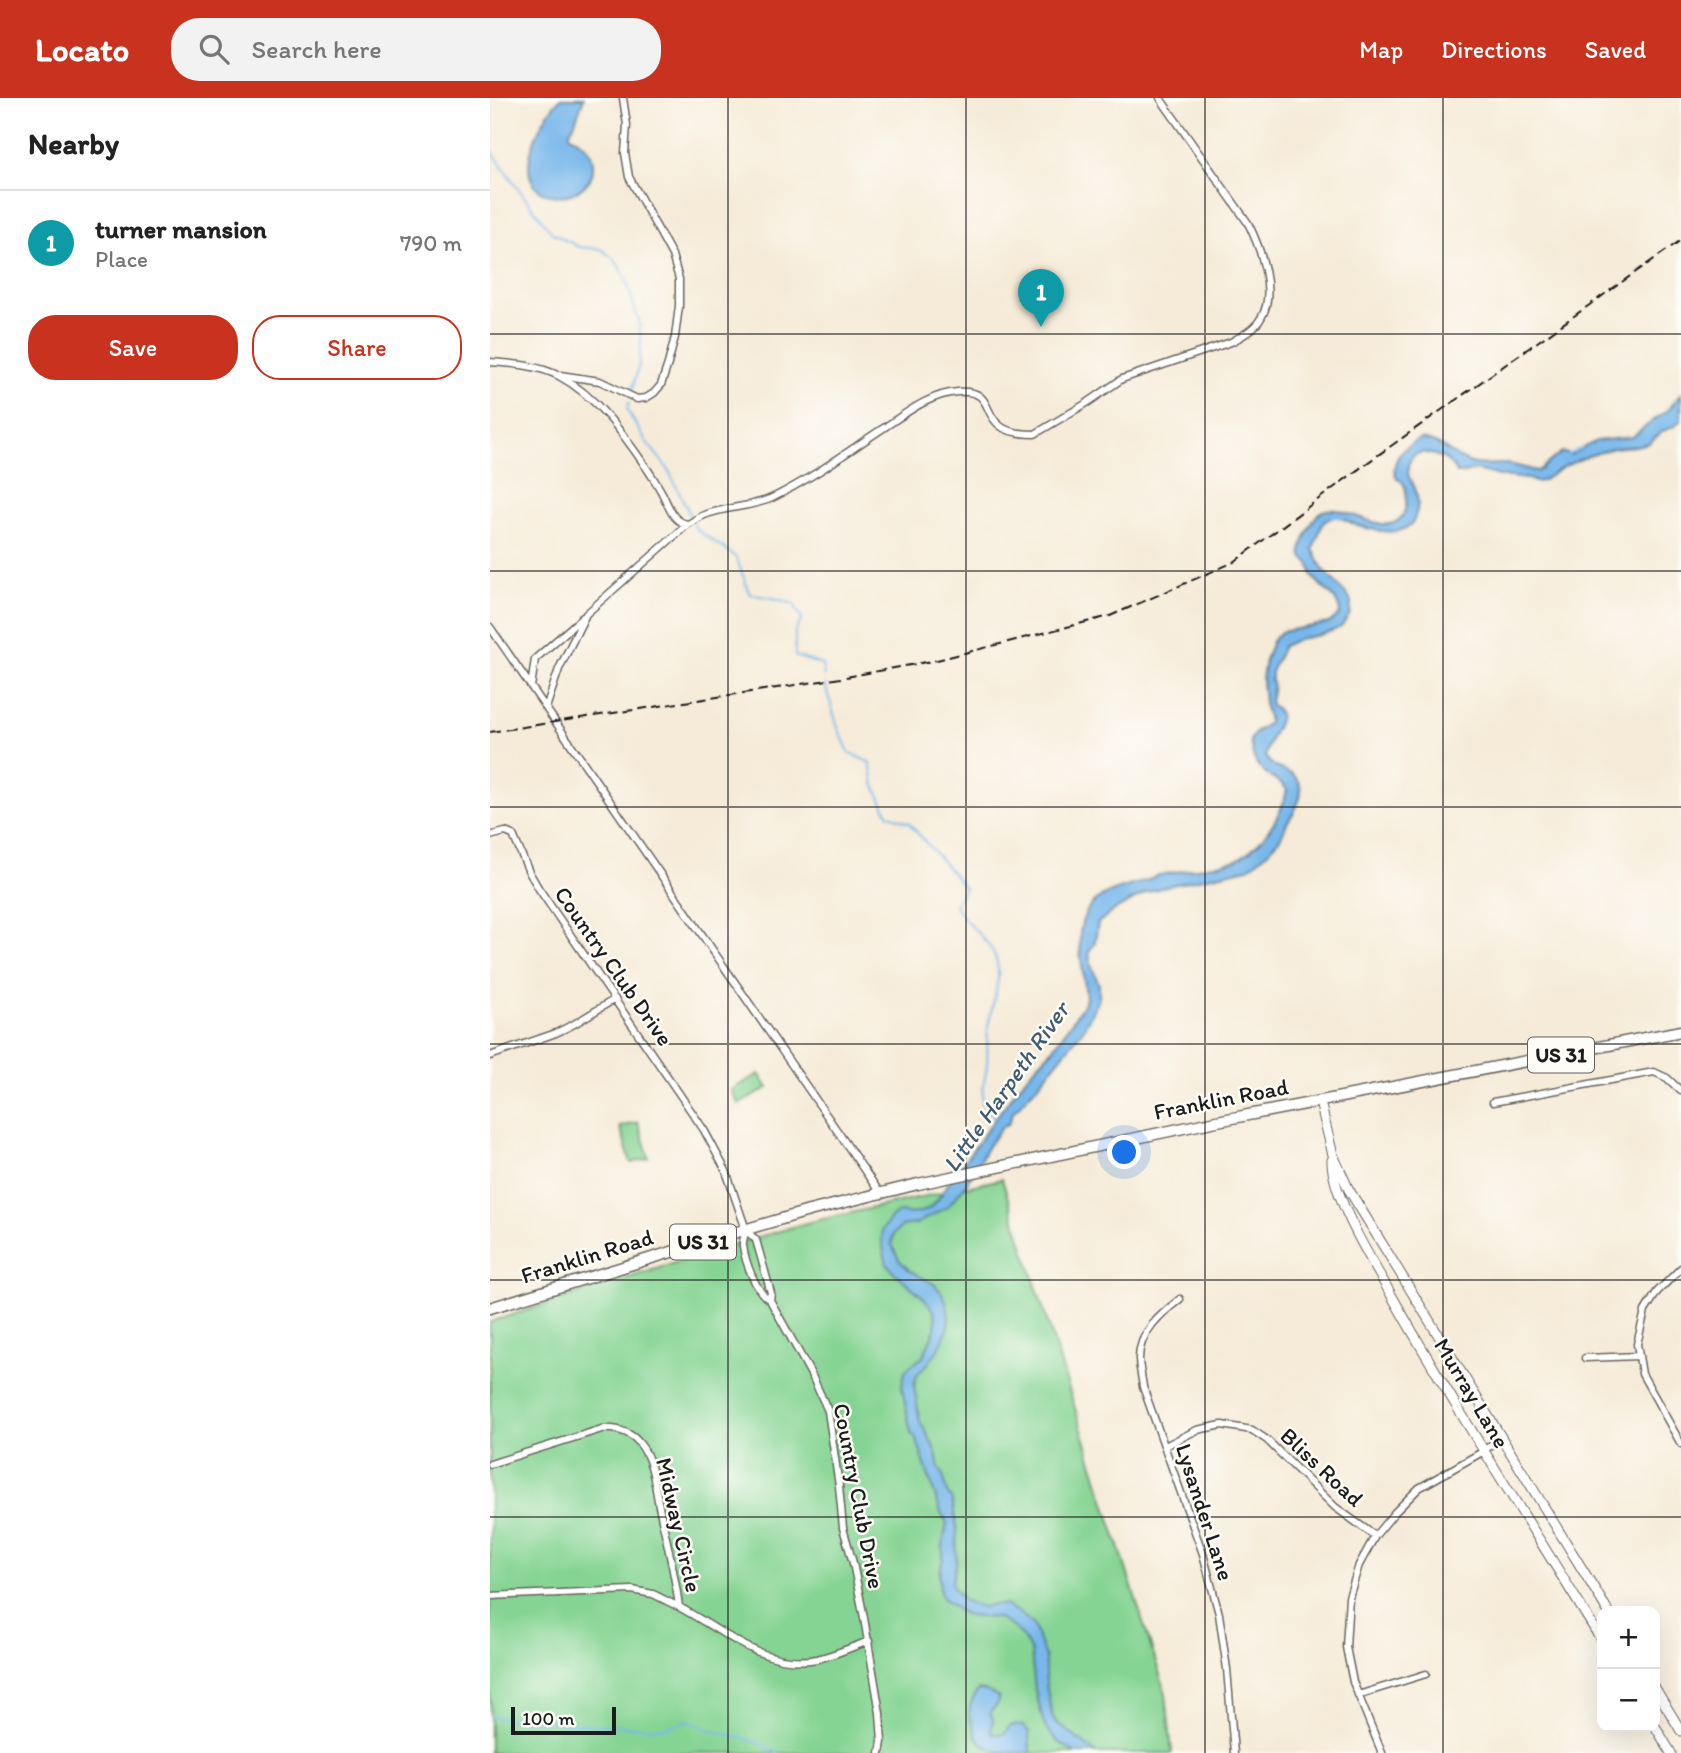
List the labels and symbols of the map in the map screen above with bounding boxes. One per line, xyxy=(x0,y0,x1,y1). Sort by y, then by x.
pin: 1 xyxy=(1018,269,1064,327)
street label: Country Club Drive xyxy=(549,881,679,1051)
water label: Little Harpeth River xyxy=(936,994,1076,1177)
road number: US 31 xyxy=(1528,1038,1594,1072)
street label: Franklin Road xyxy=(1151,1072,1291,1126)
your location xyxy=(1107,1135,1141,1169)
street label: Franklin Road xyxy=(518,1222,657,1289)
road number: US 31 xyxy=(670,1224,736,1260)
street label: Murray Lane xyxy=(1428,1333,1516,1453)
street label: Country Club Drive xyxy=(827,1401,891,1591)
street label: Bliss Road xyxy=(1275,1421,1370,1513)
street label: Lysander Lane xyxy=(1170,1440,1240,1584)
street label: Midway Circle xyxy=(650,1455,708,1595)
scale bar xyxy=(511,1704,616,1736)

